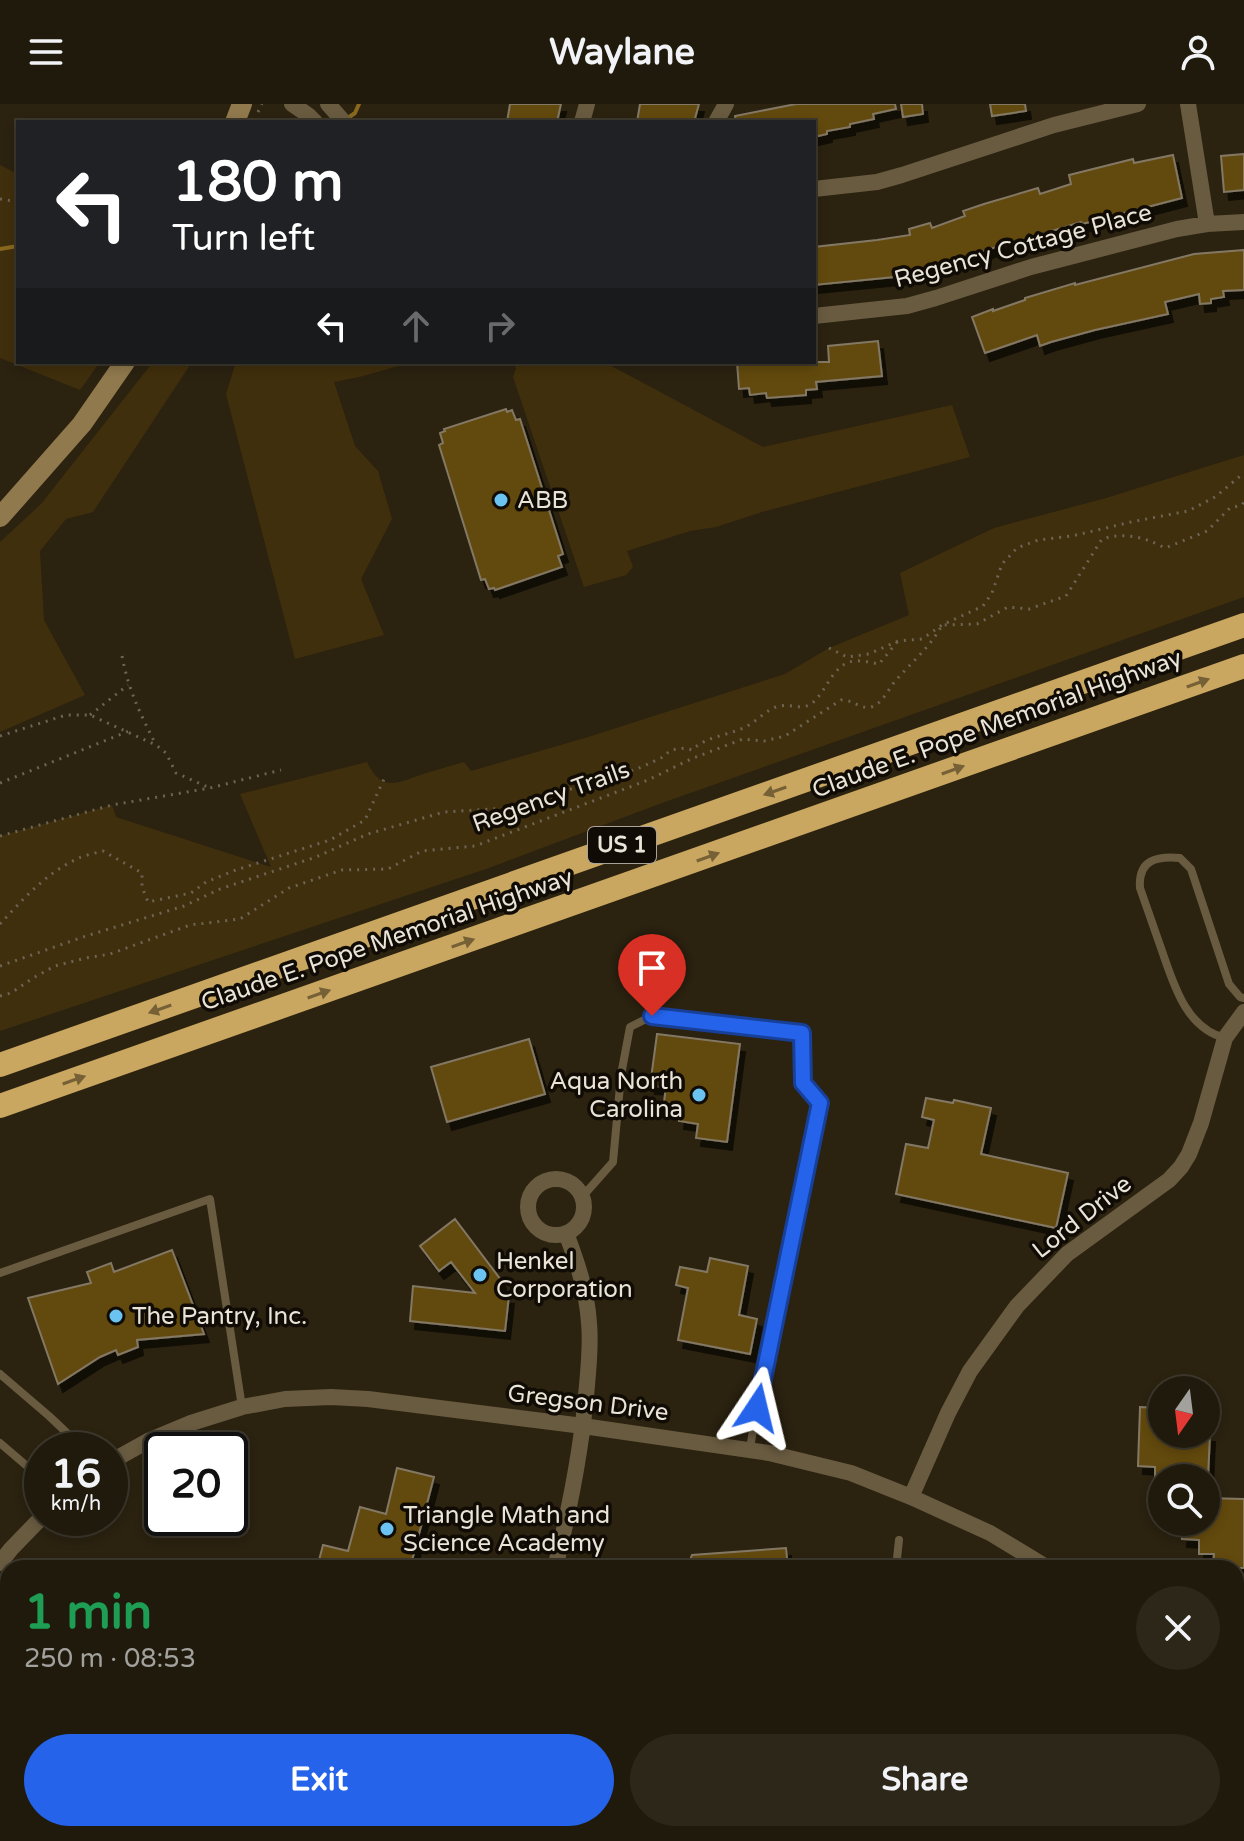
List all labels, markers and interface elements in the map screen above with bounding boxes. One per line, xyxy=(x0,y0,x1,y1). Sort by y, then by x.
icon: menu xyxy=(24,30,68,74)
icon: person xyxy=(1176,30,1220,74)
text: Waylane xyxy=(549,31,695,74)
text: 180 m xyxy=(172,149,343,216)
icon: left xyxy=(40,152,144,256)
street label: Regency Cottage Place xyxy=(891,198,1155,294)
text: Turn left xyxy=(172,217,315,260)
icon: left xyxy=(310,304,354,348)
icon: ahead xyxy=(394,304,438,348)
icon: right xyxy=(478,304,522,348)
place label: ABB xyxy=(517,486,568,515)
marker: ABB xyxy=(492,491,510,509)
street label: Claude E. Pope Memorial Highway xyxy=(808,643,1186,805)
one-way arrow xyxy=(1186,676,1210,688)
street label: Regency Trails xyxy=(468,755,634,839)
one-way arrow xyxy=(941,763,965,775)
one-way arrow xyxy=(762,786,786,798)
road number: US 1 xyxy=(588,827,656,863)
one-way arrow xyxy=(696,850,720,862)
street label: Claude E. Pope Memorial Highway xyxy=(197,863,577,1017)
pin xyxy=(618,934,686,1016)
one-way arrow xyxy=(451,936,475,949)
icon: arrive xyxy=(630,946,674,990)
one-way arrow xyxy=(307,987,331,999)
one-way arrow xyxy=(148,1003,172,1015)
place label: Aqua North Carolina xyxy=(549,1067,683,1124)
one-way arrow xyxy=(62,1074,86,1086)
marker: Aqua North Carolina xyxy=(690,1086,708,1104)
street label: Lord Drive xyxy=(1027,1169,1137,1265)
place label: Henkel Corporation xyxy=(496,1247,633,1304)
marker: Henkel Corporation xyxy=(471,1266,489,1284)
place label: The Pantry, Inc. xyxy=(132,1302,307,1331)
marker: The Pantry, Inc. xyxy=(107,1307,125,1325)
position arrow xyxy=(715,1366,799,1450)
north arrow xyxy=(1148,1376,1220,1448)
map controls xyxy=(1148,1376,1220,1536)
street label: Gregson Drive xyxy=(506,1379,670,1427)
speed limit sign: 20 xyxy=(144,1432,248,1536)
text: 16 xyxy=(51,1450,101,1498)
button: search xyxy=(1148,1464,1220,1536)
text: km/h xyxy=(51,1492,101,1516)
place label: Triangle Math and Science Academy xyxy=(403,1501,610,1558)
marker: Triangle Math and Science Academy xyxy=(378,1520,396,1538)
text: 1 min xyxy=(24,1584,152,1642)
button: close xyxy=(1136,1586,1220,1670)
text: 250 m · 08:53 xyxy=(24,1643,196,1674)
button: Exit xyxy=(24,1734,614,1826)
button: Share xyxy=(630,1734,1220,1826)

